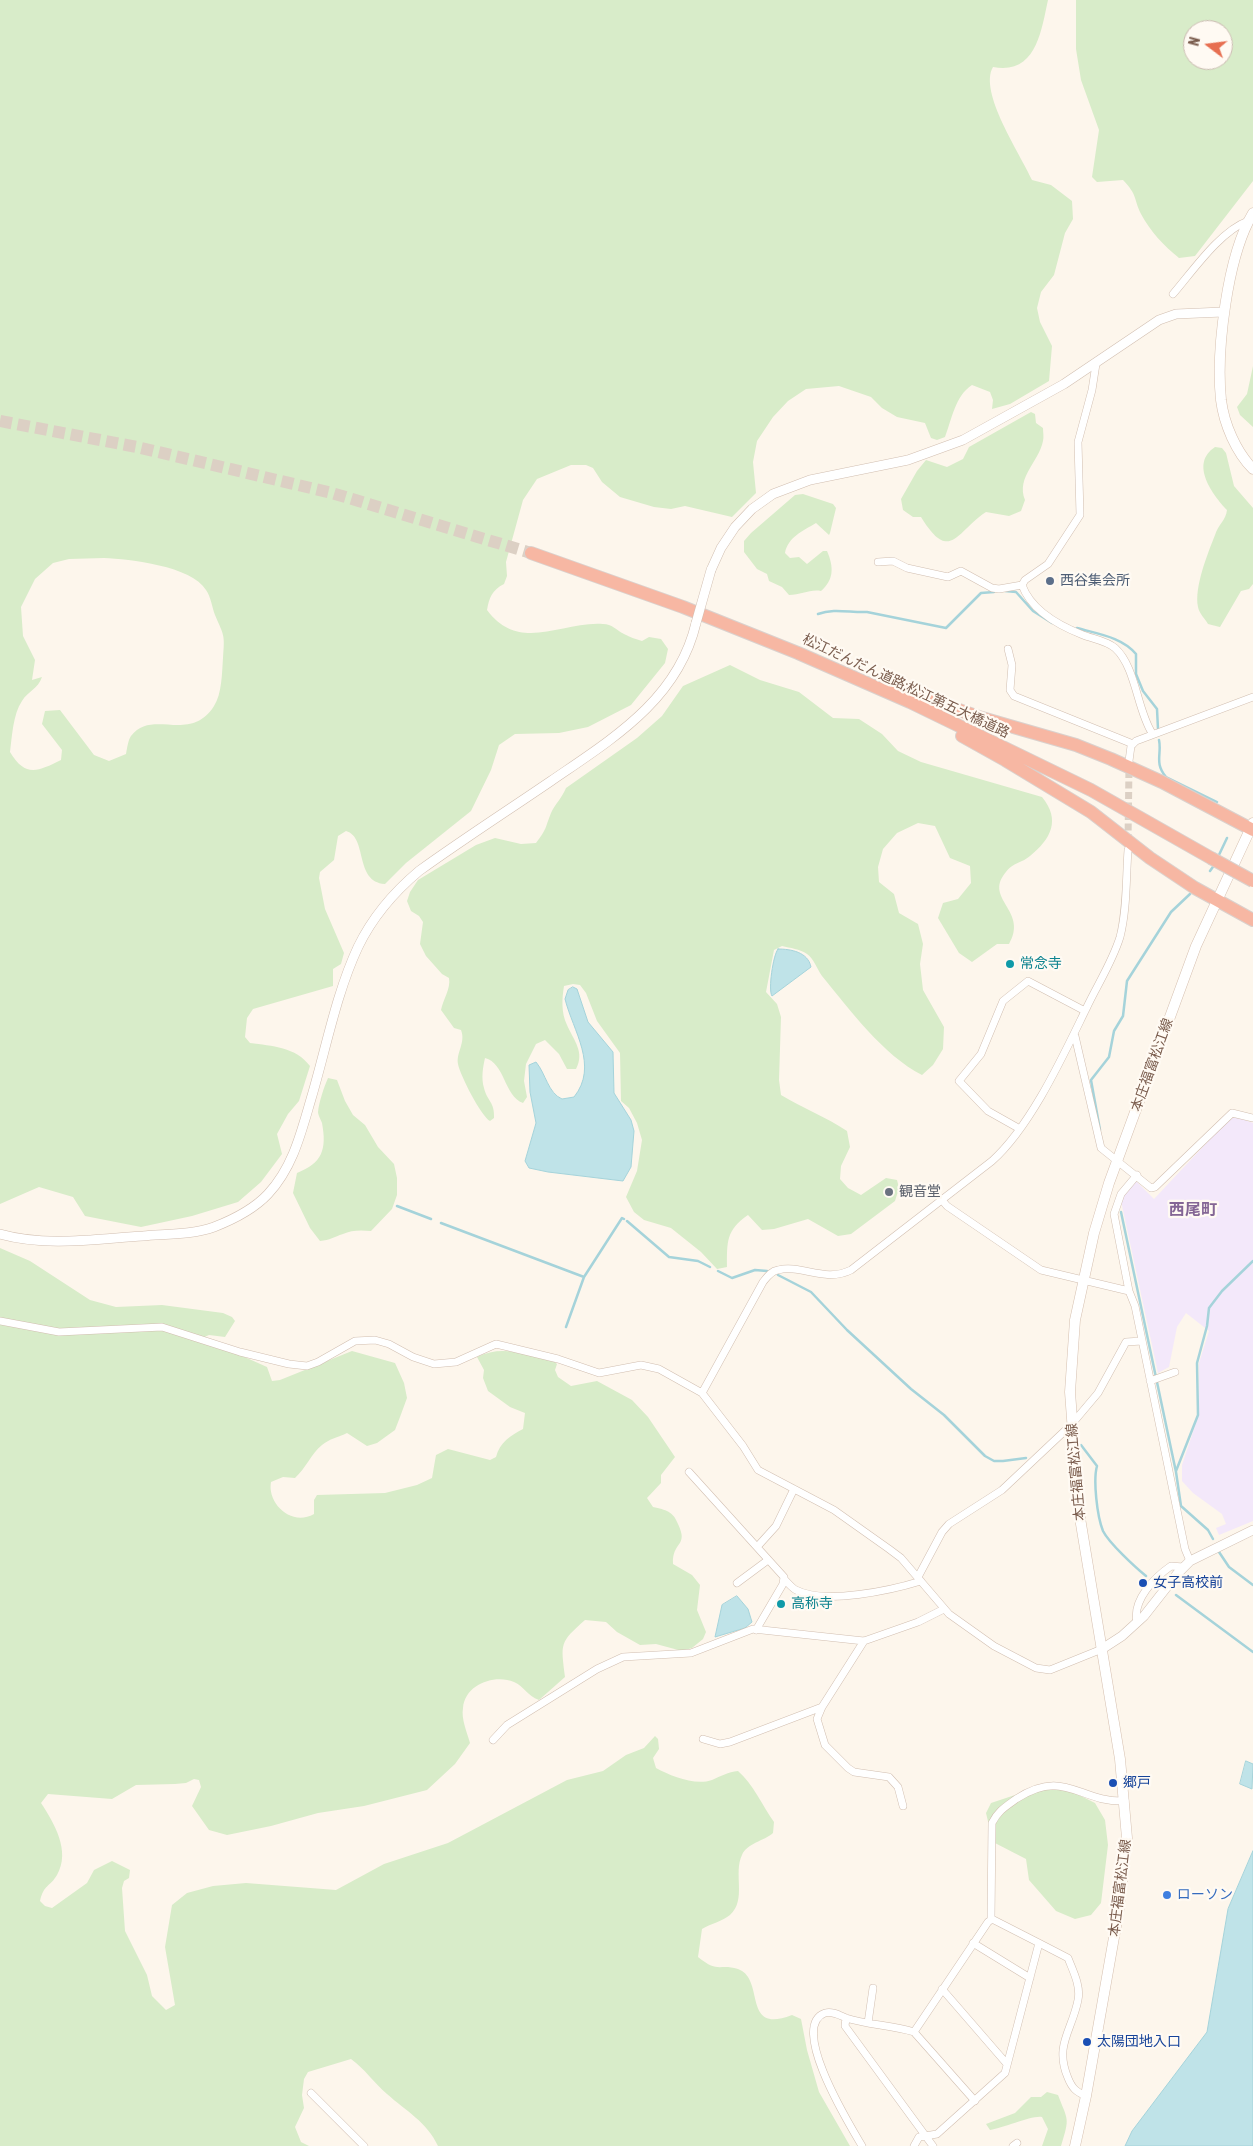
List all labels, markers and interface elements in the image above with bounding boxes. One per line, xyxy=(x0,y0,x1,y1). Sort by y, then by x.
north arrow xyxy=(1183,20,1233,70)
text: N xyxy=(1186,35,1203,47)
place label: 西谷集会所 xyxy=(1060,573,1130,589)
marker: 西谷集会所 xyxy=(1044,575,1056,587)
street label: 松江だんだん道路;松江第五大橋道路 xyxy=(800,631,1012,741)
place label: 常念寺 xyxy=(1020,956,1062,972)
marker: 常念寺 xyxy=(1004,958,1016,970)
street label: 本庄福富松江線 xyxy=(1127,1016,1177,1114)
place label: 観音堂 xyxy=(899,1184,941,1200)
marker: 観音堂 xyxy=(883,1186,895,1198)
district label: 西尾町 xyxy=(1169,1200,1217,1220)
street label: 本庄福富松江線 xyxy=(1063,1422,1089,1522)
place label: 女子高校前 xyxy=(1153,1575,1223,1591)
marker: 女子高校前 xyxy=(1137,1577,1149,1589)
place label: 高称寺 xyxy=(791,1596,833,1612)
marker: 高称寺 xyxy=(775,1598,787,1610)
place label: 郷戸 xyxy=(1123,1775,1151,1791)
marker: 郷戸 xyxy=(1107,1777,1119,1789)
street label: 本庄福富松江線 xyxy=(1106,1838,1134,1938)
place label: ローソン xyxy=(1177,1887,1233,1903)
marker: ローソン xyxy=(1161,1889,1173,1901)
place label: 太陽団地入口 xyxy=(1097,2034,1181,2050)
marker: 太陽団地入口 xyxy=(1081,2036,1093,2048)

